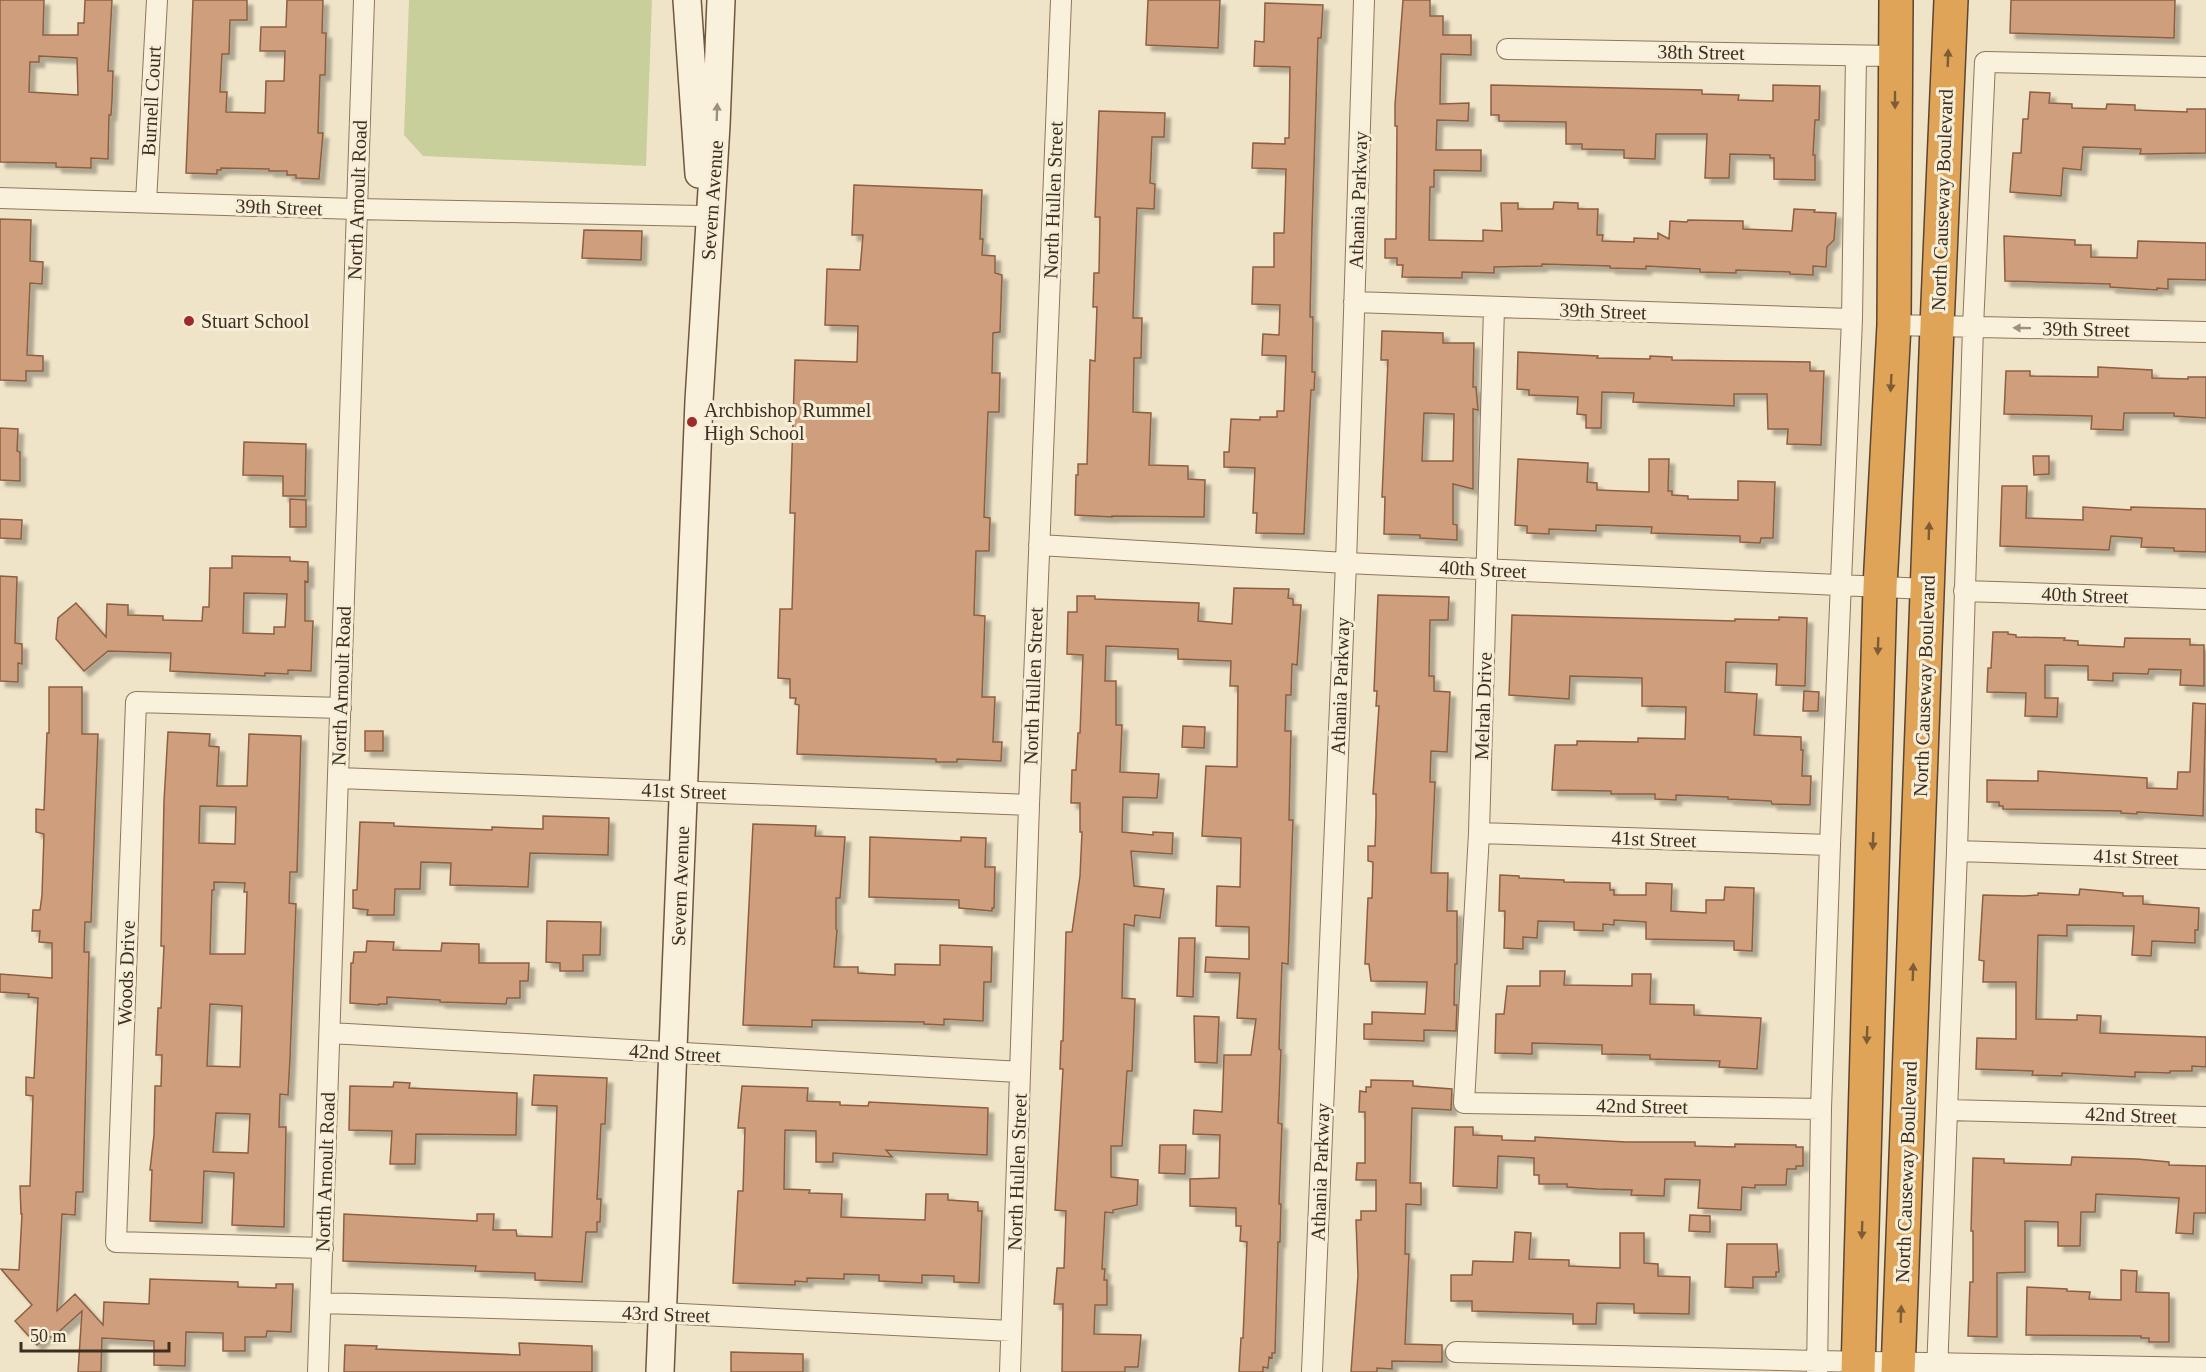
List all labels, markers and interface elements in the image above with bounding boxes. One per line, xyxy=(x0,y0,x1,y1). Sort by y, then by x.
street label: 38th Street xyxy=(1657,40,1745,64)
street label: Burnell Court xyxy=(137,45,165,157)
one-way arrow xyxy=(1944,48,1953,67)
street label: North Causeway Boulevard xyxy=(1927,89,1958,311)
one-way arrow xyxy=(1890,91,1900,110)
one-way arrow xyxy=(712,102,722,121)
street label: North Arnoult Road xyxy=(343,120,371,280)
street label: North Hullen Street xyxy=(1039,120,1067,279)
street label: Athania Parkway xyxy=(1345,131,1372,270)
street label: Severn Avenue xyxy=(697,139,727,261)
street label: 39th Street xyxy=(235,194,323,220)
street label: 39th Street xyxy=(1559,298,1647,324)
place label: Stuart School xyxy=(201,310,310,332)
marker: Stuart School xyxy=(182,314,196,328)
street label: 39th Street xyxy=(2042,317,2130,341)
one-way arrow xyxy=(2012,323,2031,332)
one-way arrow xyxy=(1886,374,1895,393)
place label: Archbishop Rummel High School xyxy=(704,399,872,445)
marker: Archbishop Rummel High School xyxy=(685,415,699,429)
one-way arrow xyxy=(1925,521,1934,540)
street label: 40th Street xyxy=(1439,556,1528,582)
street label: North Causeway Boulevard xyxy=(1909,575,1940,797)
street label: 40th Street xyxy=(2041,582,2129,608)
street label: North Arnoult Road xyxy=(327,606,355,766)
street label: North Hullen Street xyxy=(1019,606,1047,765)
street label: Athania Parkway xyxy=(1327,617,1354,756)
one-way arrow xyxy=(1873,636,1883,655)
street label: Melrah Drive xyxy=(1470,651,1496,760)
street label: 41st Street xyxy=(641,779,727,803)
street label: Severn Avenue xyxy=(667,825,693,946)
street label: 41st Street xyxy=(1611,827,1697,851)
one-way arrow xyxy=(1868,831,1877,850)
street label: 41st Street xyxy=(2093,845,2179,869)
street label: Woods Drive xyxy=(113,920,139,1026)
one-way arrow xyxy=(1908,962,1918,981)
one-way arrow xyxy=(1863,1026,1872,1045)
street label: 42nd Street xyxy=(629,1040,722,1066)
street label: North Causeway Boulevard xyxy=(1891,1061,1922,1283)
street label: North Arnoult Road xyxy=(311,1092,339,1252)
street label: North Hullen Street xyxy=(1003,1092,1031,1251)
street label: 42nd Street xyxy=(1596,1094,1688,1118)
street label: 42nd Street xyxy=(2085,1102,2178,1128)
street label: Athania Parkway xyxy=(1307,1103,1334,1242)
one-way arrow xyxy=(1857,1221,1867,1240)
street label: 43rd Street xyxy=(621,1301,711,1327)
one-way arrow xyxy=(1896,1304,1905,1323)
scale bar xyxy=(21,1315,170,1353)
text: 50 m xyxy=(30,1326,67,1346)

